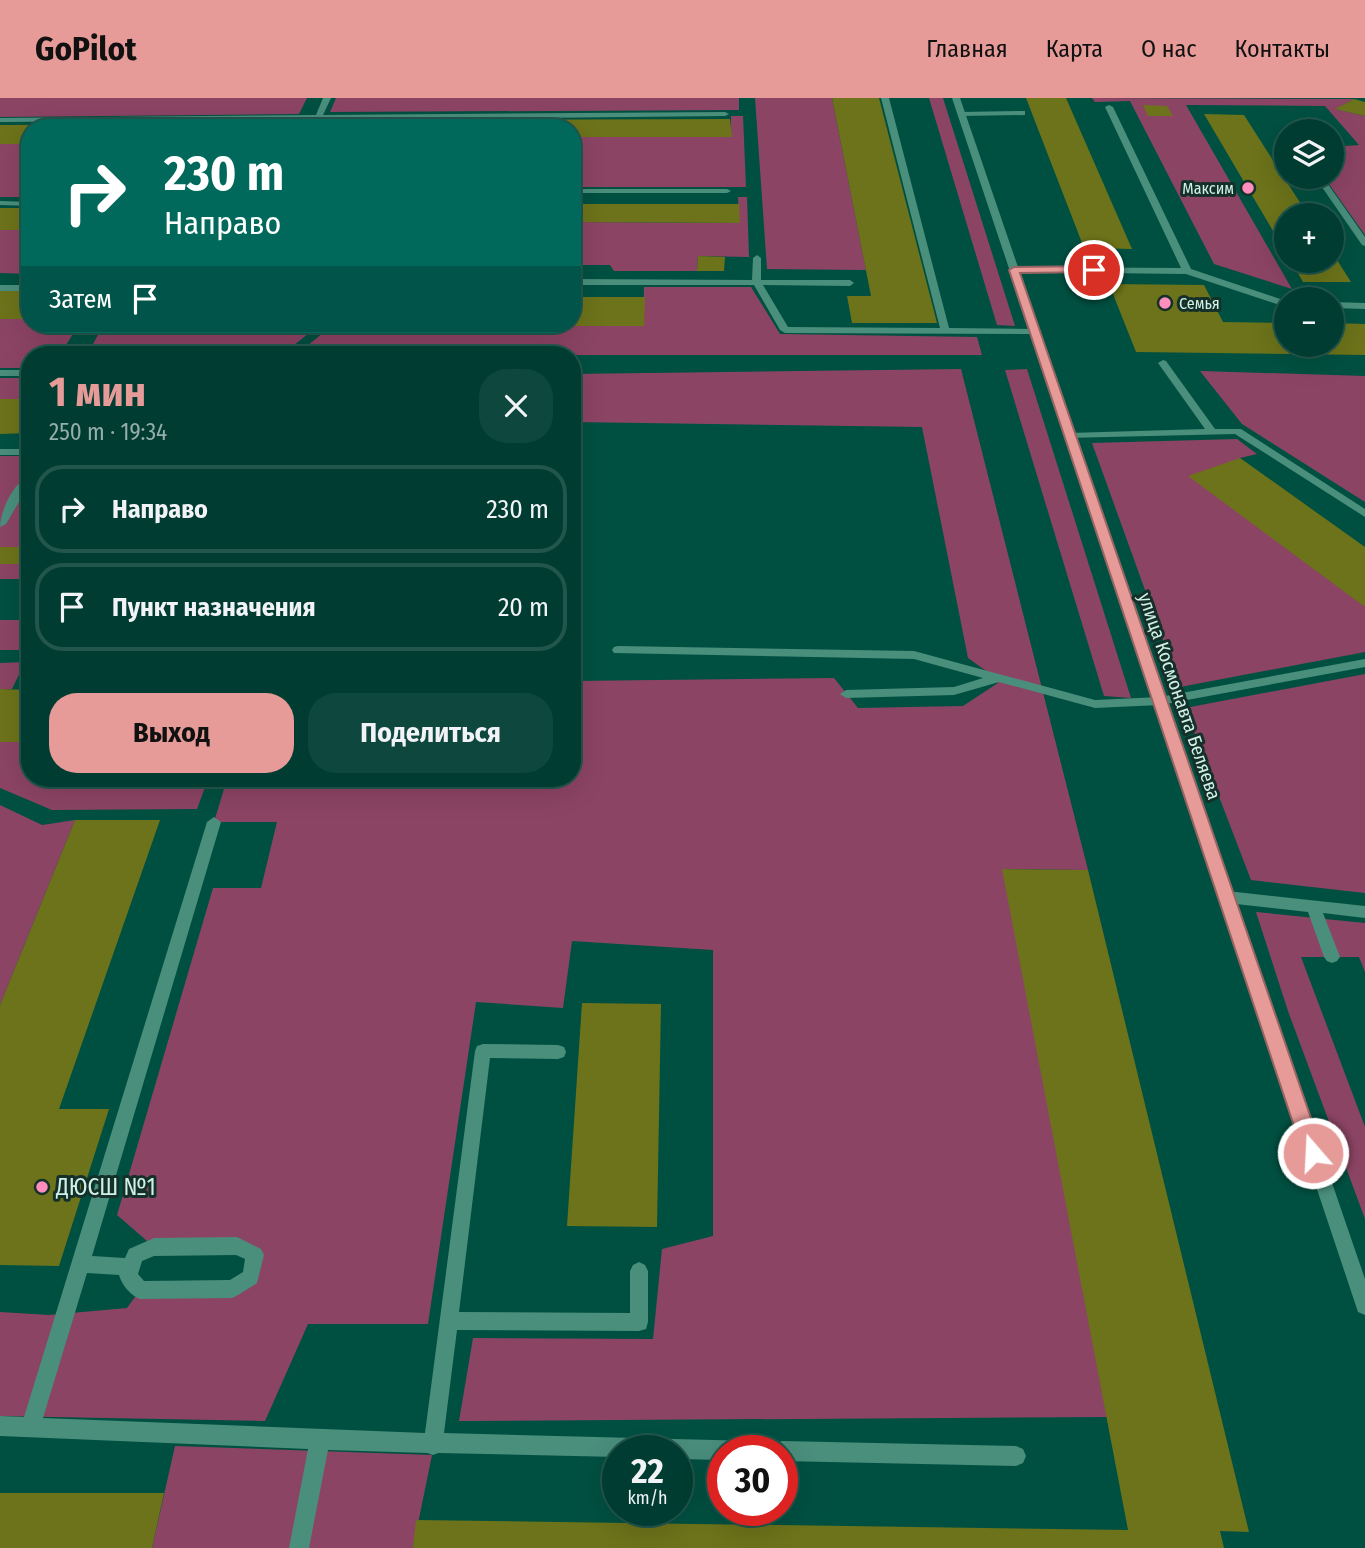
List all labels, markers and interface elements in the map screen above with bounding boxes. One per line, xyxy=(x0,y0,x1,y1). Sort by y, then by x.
text: GoPilot xyxy=(35,29,137,69)
text: Главная xyxy=(926,35,1008,63)
text: Карта xyxy=(1046,35,1103,63)
text: О нас xyxy=(1141,35,1196,63)
text: Контакты xyxy=(1234,35,1330,63)
map controls xyxy=(1274,119,1344,357)
button: layers xyxy=(1274,119,1344,189)
text: 230 m xyxy=(164,144,284,203)
icon: right xyxy=(49,147,140,238)
place label: Максим xyxy=(1182,179,1234,198)
marker: Максим xyxy=(1240,180,1256,196)
button: + xyxy=(1274,203,1344,273)
text: Направо xyxy=(164,204,281,242)
pin xyxy=(1064,240,1124,300)
icon: arrive xyxy=(1075,251,1113,289)
icon: arrive xyxy=(126,280,164,318)
text: Затем xyxy=(49,284,112,315)
button: − xyxy=(1274,287,1344,357)
place label: Семья xyxy=(1179,294,1220,313)
marker: Семья xyxy=(1157,295,1173,311)
text: 1 мин xyxy=(49,367,146,417)
button: close xyxy=(479,369,553,443)
text: 250 m · 19:34 xyxy=(49,418,167,446)
icon: right xyxy=(53,490,91,528)
text: Направо xyxy=(112,494,208,525)
text: 230 m xyxy=(486,494,549,525)
icon: arrive xyxy=(53,588,91,626)
street label: улица Космонавта Беляева xyxy=(1133,590,1226,803)
text: Пункт назначения xyxy=(112,592,316,623)
text: 20 m xyxy=(498,592,549,623)
button: Выход xyxy=(49,693,294,773)
button: Поделиться xyxy=(308,693,553,773)
position arrow xyxy=(1276,1116,1350,1190)
place label: ДЮСШ №1 xyxy=(55,1173,156,1201)
marker: ДЮСШ №1 xyxy=(34,1179,50,1195)
speed limit sign: 30 xyxy=(707,1435,798,1526)
text: 22 xyxy=(631,1450,664,1492)
text: km/h xyxy=(627,1487,668,1509)

